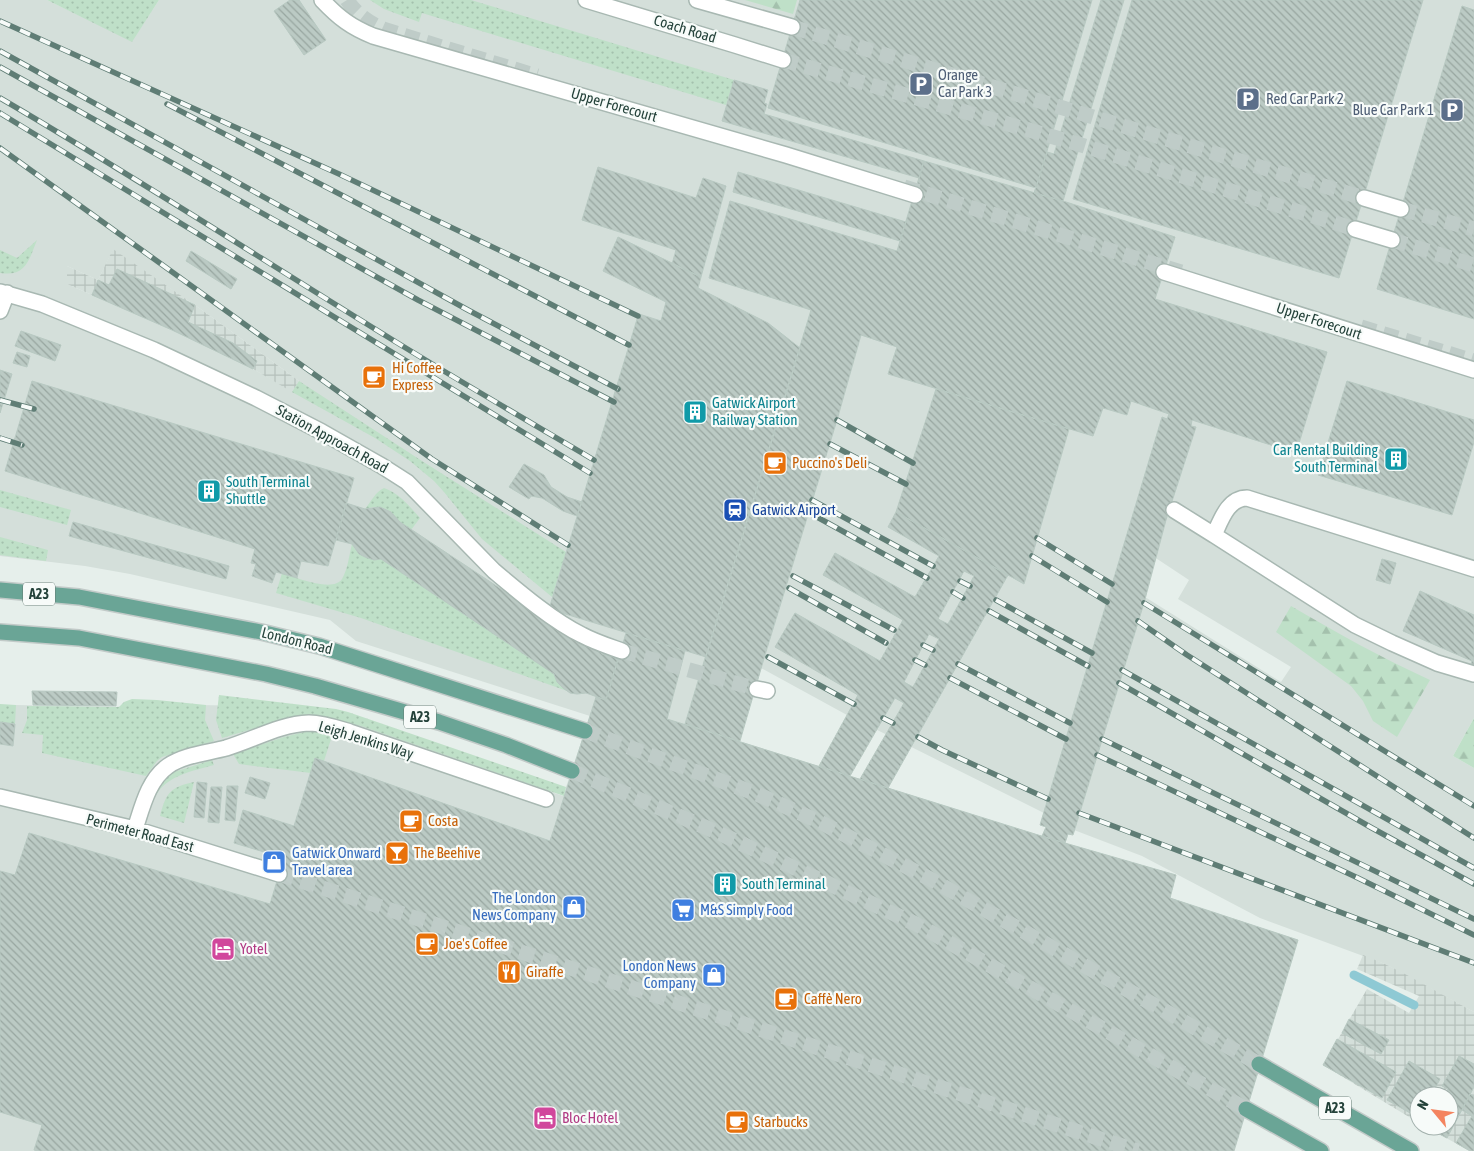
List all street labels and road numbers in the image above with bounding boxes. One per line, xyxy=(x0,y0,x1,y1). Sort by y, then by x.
street label: Coach Road xyxy=(652,11,718,46)
street label: Upper Forecourt xyxy=(569,84,659,125)
street label: Upper Forecourt xyxy=(1274,299,1364,342)
street label: Station Approach Road xyxy=(273,401,391,476)
road number: A23 xyxy=(23,582,55,606)
street label: London Road xyxy=(260,624,334,658)
road number: A23 xyxy=(404,706,436,729)
street label: Leigh Jenkins Way xyxy=(317,717,416,762)
street label: Perimeter Road East xyxy=(84,810,196,855)
road number: A23 xyxy=(1319,1096,1351,1120)

